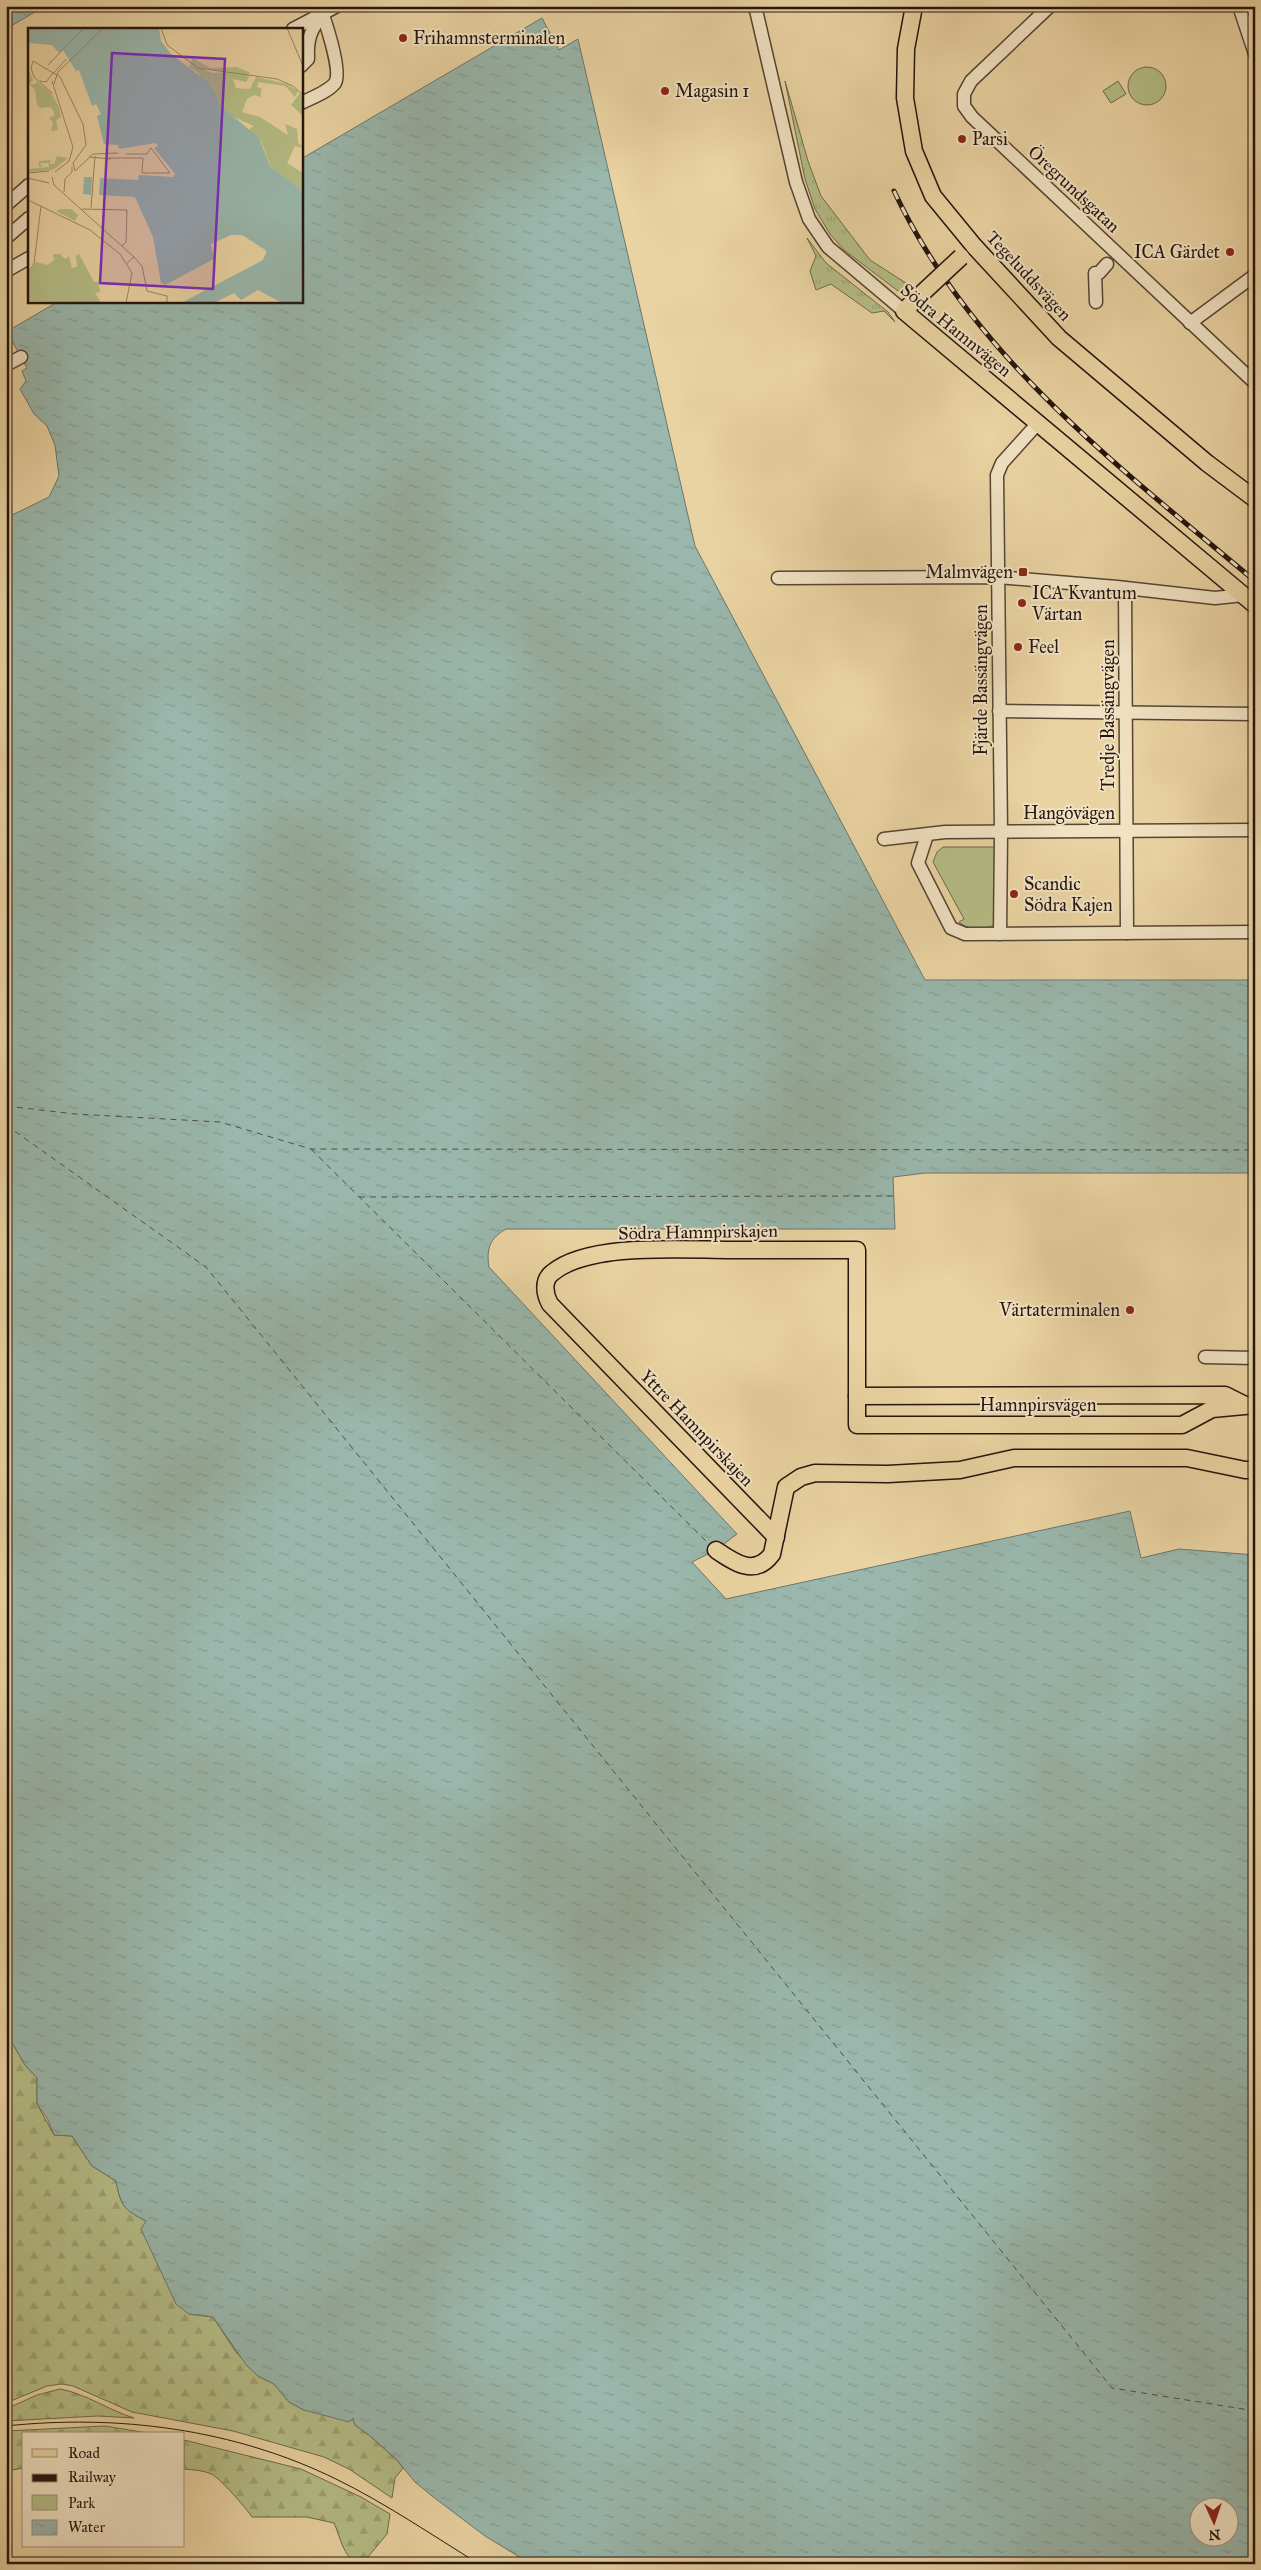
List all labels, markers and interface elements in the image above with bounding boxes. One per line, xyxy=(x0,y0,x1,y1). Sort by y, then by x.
place label: Frihamnsterminalen xyxy=(413,27,565,49)
inset map xyxy=(28,28,302,302)
marker: Frihamnsterminalen xyxy=(397,32,409,44)
place label: Magasin 1 xyxy=(675,80,749,103)
marker: Magasin 1 xyxy=(659,85,671,97)
place label: Parsi xyxy=(972,128,1008,150)
marker: Parsi xyxy=(956,133,968,145)
street label: Öregrundsgatan xyxy=(1023,140,1125,238)
street label: Tegeluddsvägen xyxy=(981,226,1076,326)
place label: ICA Gärdet xyxy=(1134,241,1221,263)
marker: ICA Gärdet xyxy=(1224,246,1236,258)
street label: Södra Hamnvägen xyxy=(895,279,1016,382)
place label: Malmvägen xyxy=(925,561,1013,584)
marker: Malmvägen xyxy=(1017,566,1029,578)
place label: ICA Kvantum Värtan xyxy=(1031,582,1137,625)
marker: ICA Kvantum Värtan xyxy=(1016,597,1028,609)
street label: Fjärde Bassängvägen xyxy=(970,604,993,756)
place label: Feel xyxy=(1028,636,1059,658)
street label: Tredje Bassängvägen xyxy=(1097,639,1120,791)
marker: Feel xyxy=(1012,641,1024,653)
street label: Hangövägen xyxy=(1023,802,1115,825)
place label: Scandic Södra Kajen xyxy=(1024,873,1113,916)
marker: Scandic Södra Kajen xyxy=(1008,888,1020,900)
street label: Södra Hamnpirskajen xyxy=(618,1220,778,1244)
place label: Värtaterminalen xyxy=(998,1299,1120,1321)
marker: Värtaterminalen xyxy=(1124,1304,1136,1316)
street label: Yttre Hamnpirskajen xyxy=(636,1365,758,1491)
street label: Hamnpirsvägen xyxy=(979,1394,1097,1417)
legend xyxy=(22,2432,185,2548)
text: Road xyxy=(68,2444,100,2462)
text: Railway xyxy=(68,2468,117,2486)
text: Park xyxy=(68,2494,95,2512)
north arrow xyxy=(1188,2498,1238,2548)
text: Water xyxy=(68,2518,105,2536)
text: N xyxy=(1208,2526,1221,2543)

